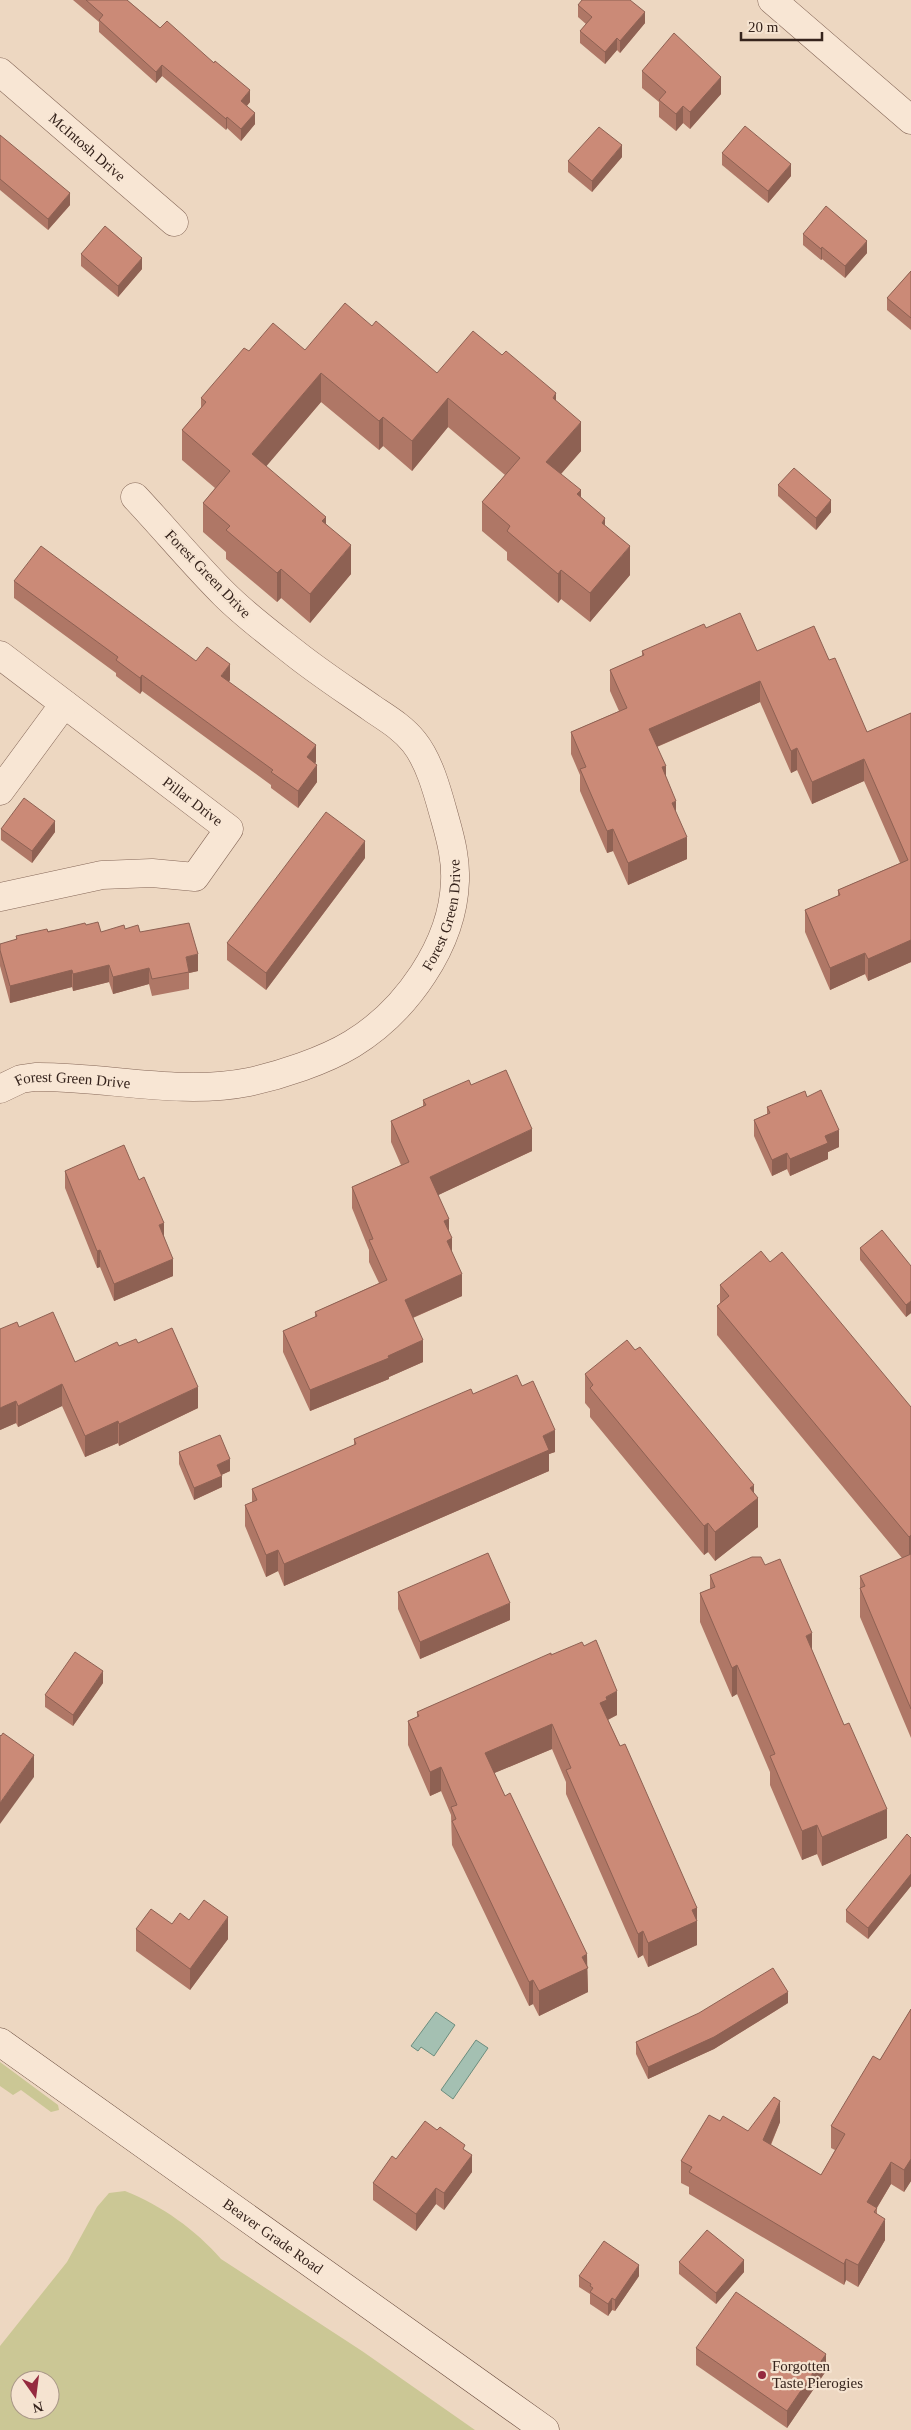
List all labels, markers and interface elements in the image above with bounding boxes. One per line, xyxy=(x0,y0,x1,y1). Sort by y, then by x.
scale bar xyxy=(741,10,822,42)
text: 20 m xyxy=(748,19,779,35)
street label: McIntosh Drive xyxy=(46,110,129,185)
street label: Forest Green Drive xyxy=(162,527,254,621)
street label: Pillar Drive xyxy=(160,774,226,829)
street label: Forest Green Drive xyxy=(419,858,463,974)
street label: Forest Green Drive xyxy=(12,1069,131,1091)
street label: Beaver Grade Road xyxy=(220,2195,326,2277)
place label: Forgotten Taste Pierogies xyxy=(772,2358,863,2391)
marker: Forgotten Taste Pierogies xyxy=(756,2369,768,2381)
north arrow xyxy=(10,2370,60,2420)
text: N xyxy=(31,2399,45,2416)

